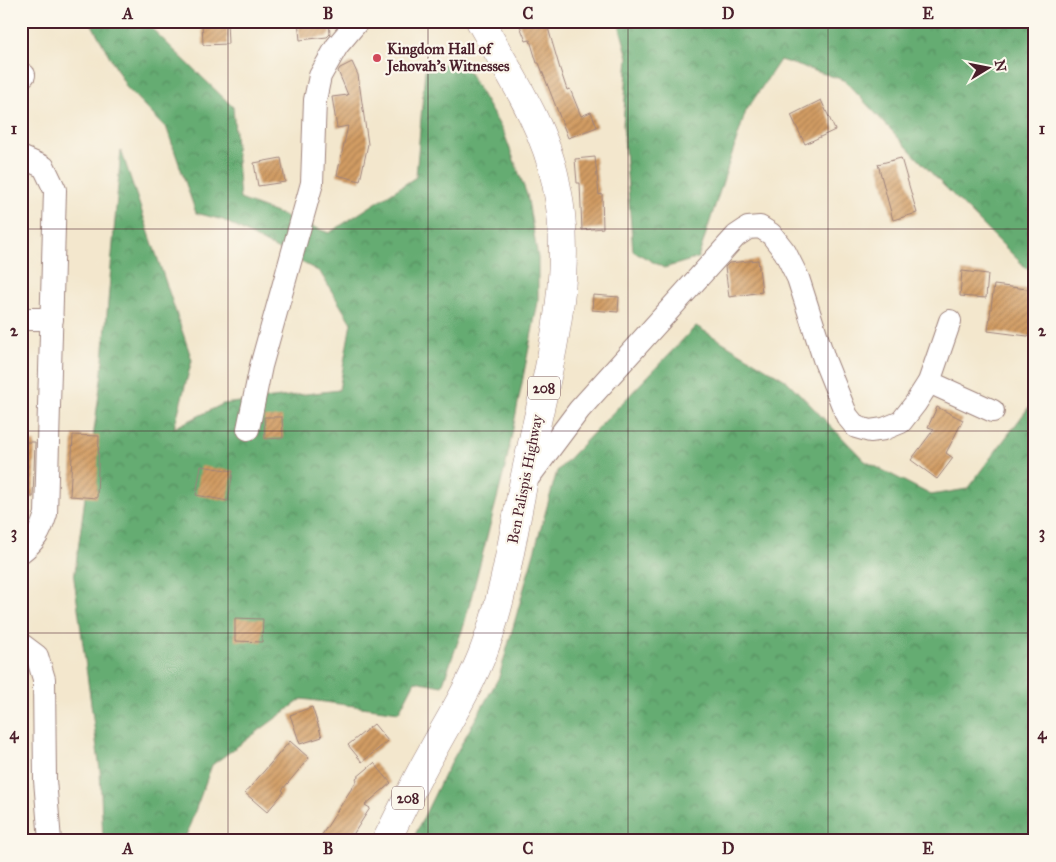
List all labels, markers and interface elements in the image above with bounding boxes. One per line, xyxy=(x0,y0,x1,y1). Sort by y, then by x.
text: A xyxy=(122,4,134,23)
text: B xyxy=(323,4,333,23)
text: C xyxy=(523,4,534,23)
text: D xyxy=(722,4,735,23)
text: E xyxy=(922,4,934,23)
place label: Kingdom Hall of Jehovah's Witnesses xyxy=(385,40,510,76)
north arrow xyxy=(964,42,1014,92)
marker: Kingdom Hall of Jehovah's Witnesses xyxy=(371,52,383,64)
text: N xyxy=(991,59,1010,73)
text: 1 xyxy=(11,119,18,138)
text: 1 xyxy=(1039,119,1046,138)
text: 2 xyxy=(10,321,19,340)
text: 2 xyxy=(1038,321,1047,340)
road number: 208 xyxy=(528,376,560,399)
street label: Ben Palispis Highway xyxy=(504,412,547,545)
text: 3 xyxy=(11,523,17,543)
text: 3 xyxy=(1039,523,1045,543)
text: 4 xyxy=(10,724,20,744)
text: 4 xyxy=(1038,724,1048,744)
road number: 208 xyxy=(392,786,424,810)
text: A xyxy=(122,839,134,858)
text: B xyxy=(323,839,333,858)
text: C xyxy=(523,839,534,858)
text: D xyxy=(722,839,735,858)
text: E xyxy=(922,839,934,858)

